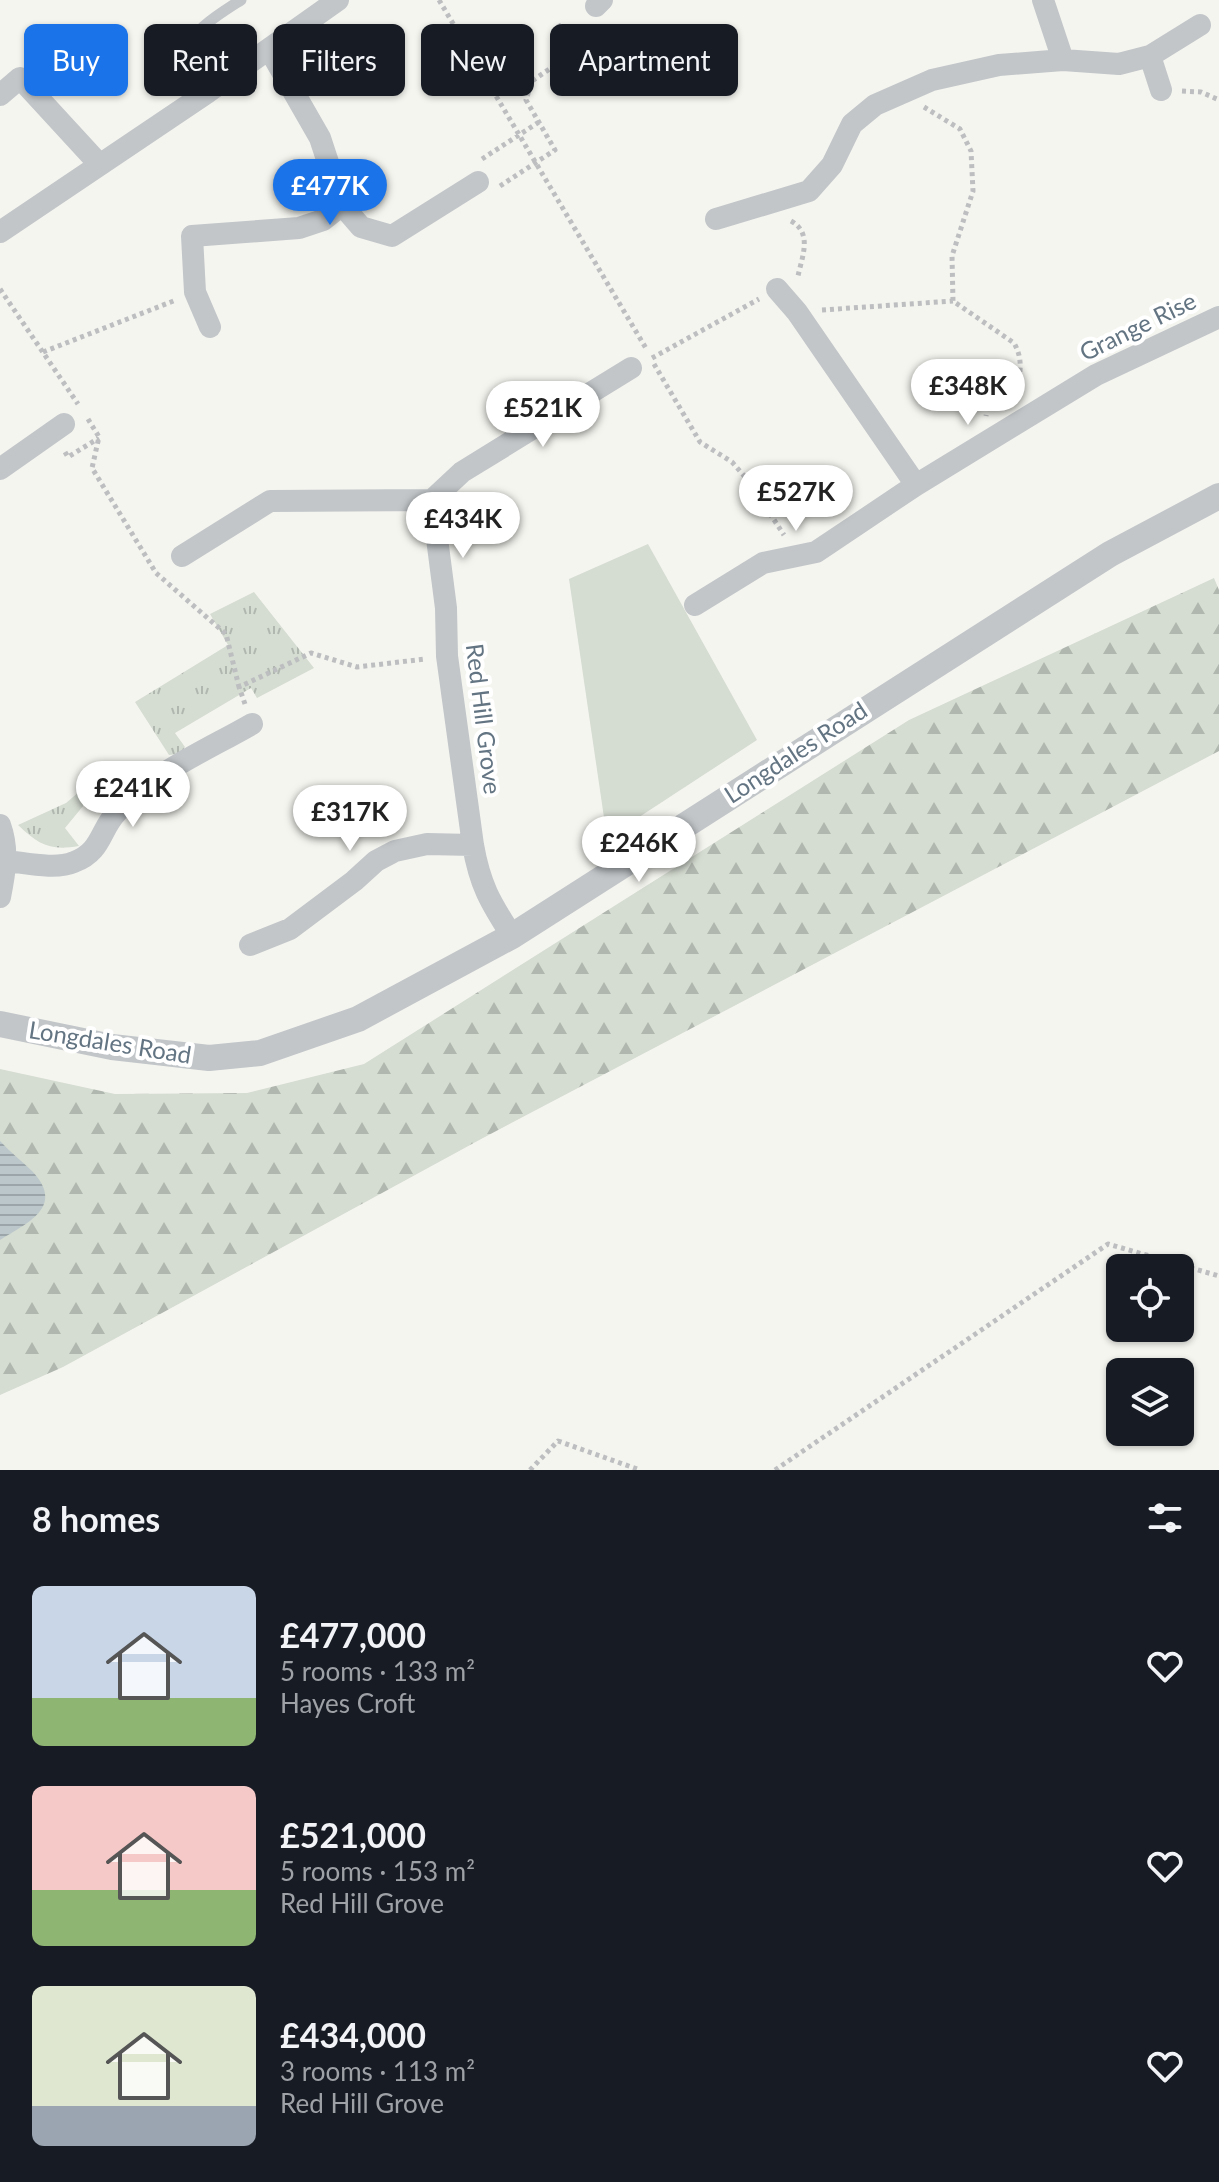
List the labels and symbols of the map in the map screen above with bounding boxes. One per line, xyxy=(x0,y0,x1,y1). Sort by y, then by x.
pin: £477K xyxy=(274,159,386,227)
street label: Grange Rise xyxy=(1074,285,1200,366)
pin: £348K xyxy=(912,359,1024,427)
pin: £521K xyxy=(487,381,599,449)
pin: £527K xyxy=(740,465,852,533)
pin: £434K xyxy=(407,492,519,560)
street label: Red Hill Grove xyxy=(461,642,508,796)
street label: Longdales Road xyxy=(718,695,872,809)
pin: £241K xyxy=(77,761,189,829)
pin: £317K xyxy=(294,785,406,853)
pin: £246K xyxy=(583,816,695,884)
street label: Longdales Road xyxy=(27,1014,194,1069)

